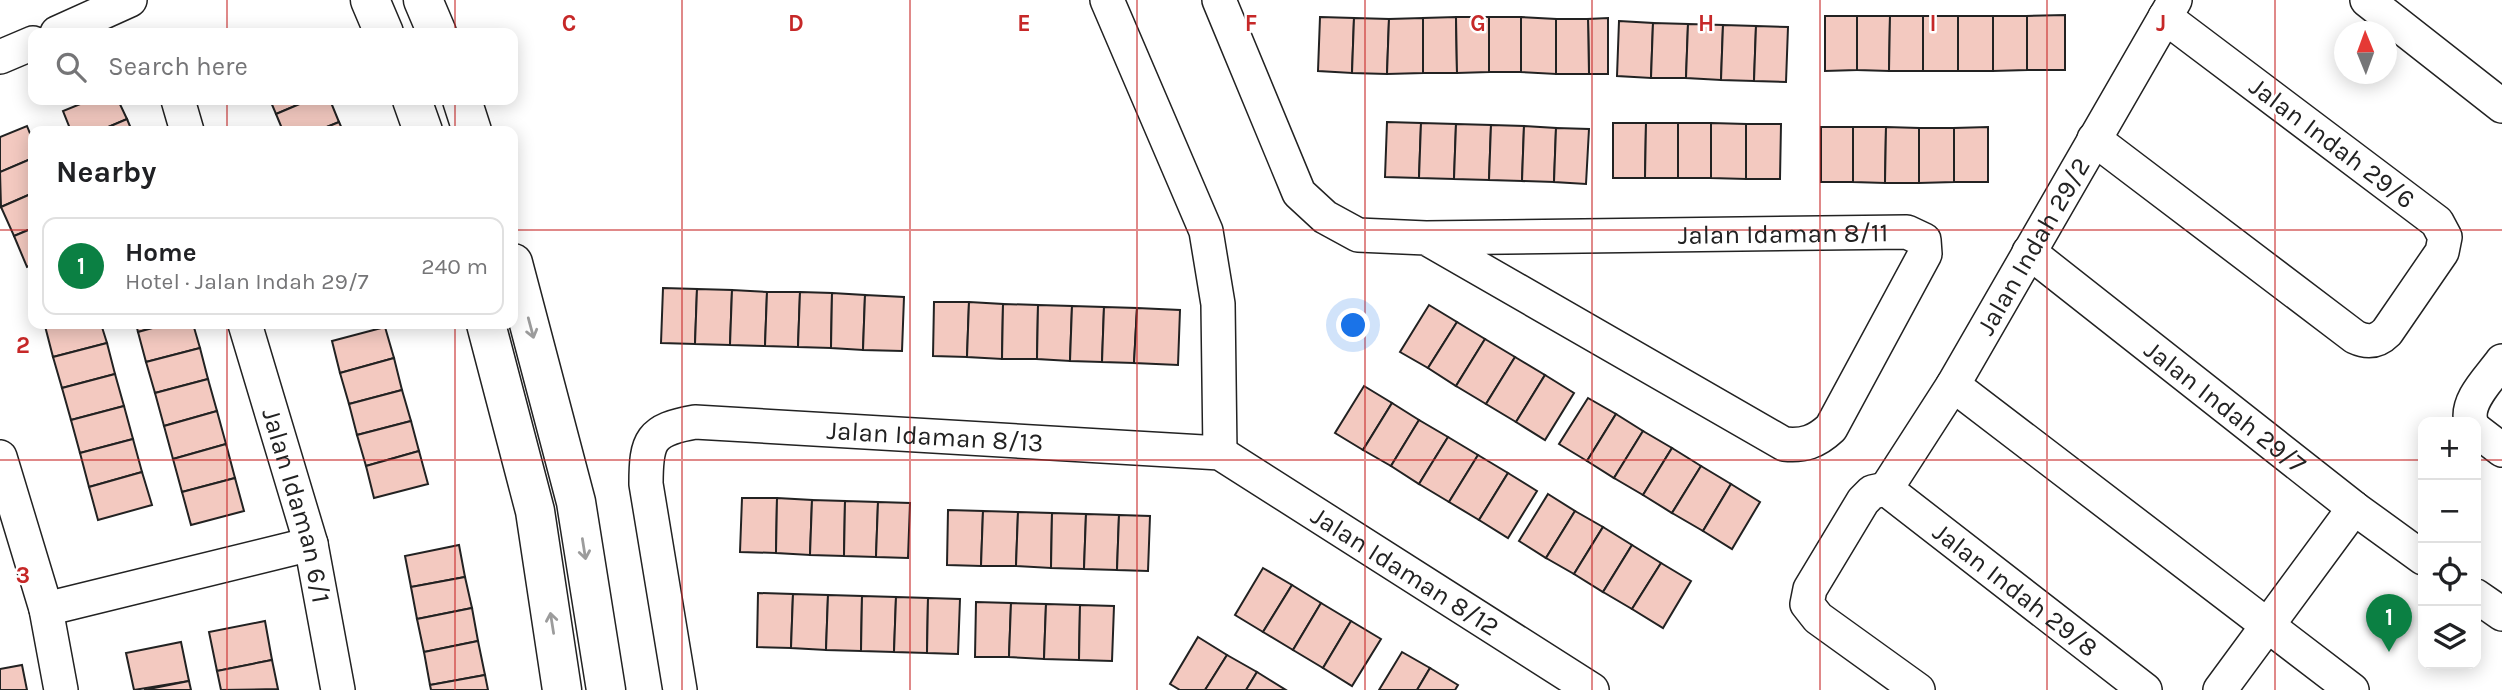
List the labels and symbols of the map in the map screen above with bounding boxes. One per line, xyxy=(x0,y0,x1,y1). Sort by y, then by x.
text: C xyxy=(562,10,576,37)
text: D xyxy=(788,10,804,37)
text: E xyxy=(1017,10,1031,37)
text: F xyxy=(1245,10,1257,37)
text: G xyxy=(1470,10,1486,37)
text: H xyxy=(1698,10,1714,37)
text: I xyxy=(1929,10,1937,37)
text: J xyxy=(2156,10,2166,37)
north arrow xyxy=(2334,21,2397,84)
street label: Jalan Indah 29/6 xyxy=(2243,71,2421,215)
street label: Jalan Indah 29/2 xyxy=(1970,152,2096,340)
street label: Jalan Idaman 8/11 xyxy=(1678,217,1888,250)
your location xyxy=(1336,308,1370,342)
one-way arrow xyxy=(525,317,538,339)
text: 2 xyxy=(16,332,30,359)
street label: Jalan Indah 29/7 xyxy=(2139,334,2312,480)
street label: Jalan Idaman 6/1 xyxy=(256,405,337,605)
street label: Jalan Idaman 8/13 xyxy=(826,414,1044,458)
street label: Jalan Idaman 8/12 xyxy=(1305,500,1505,642)
street label: Jalan Indah 29/8 xyxy=(1927,516,2104,663)
one-way arrow xyxy=(578,538,591,560)
text: 3 xyxy=(16,562,30,589)
pin: 1 xyxy=(2366,594,2412,652)
one-way arrow xyxy=(545,612,558,634)

